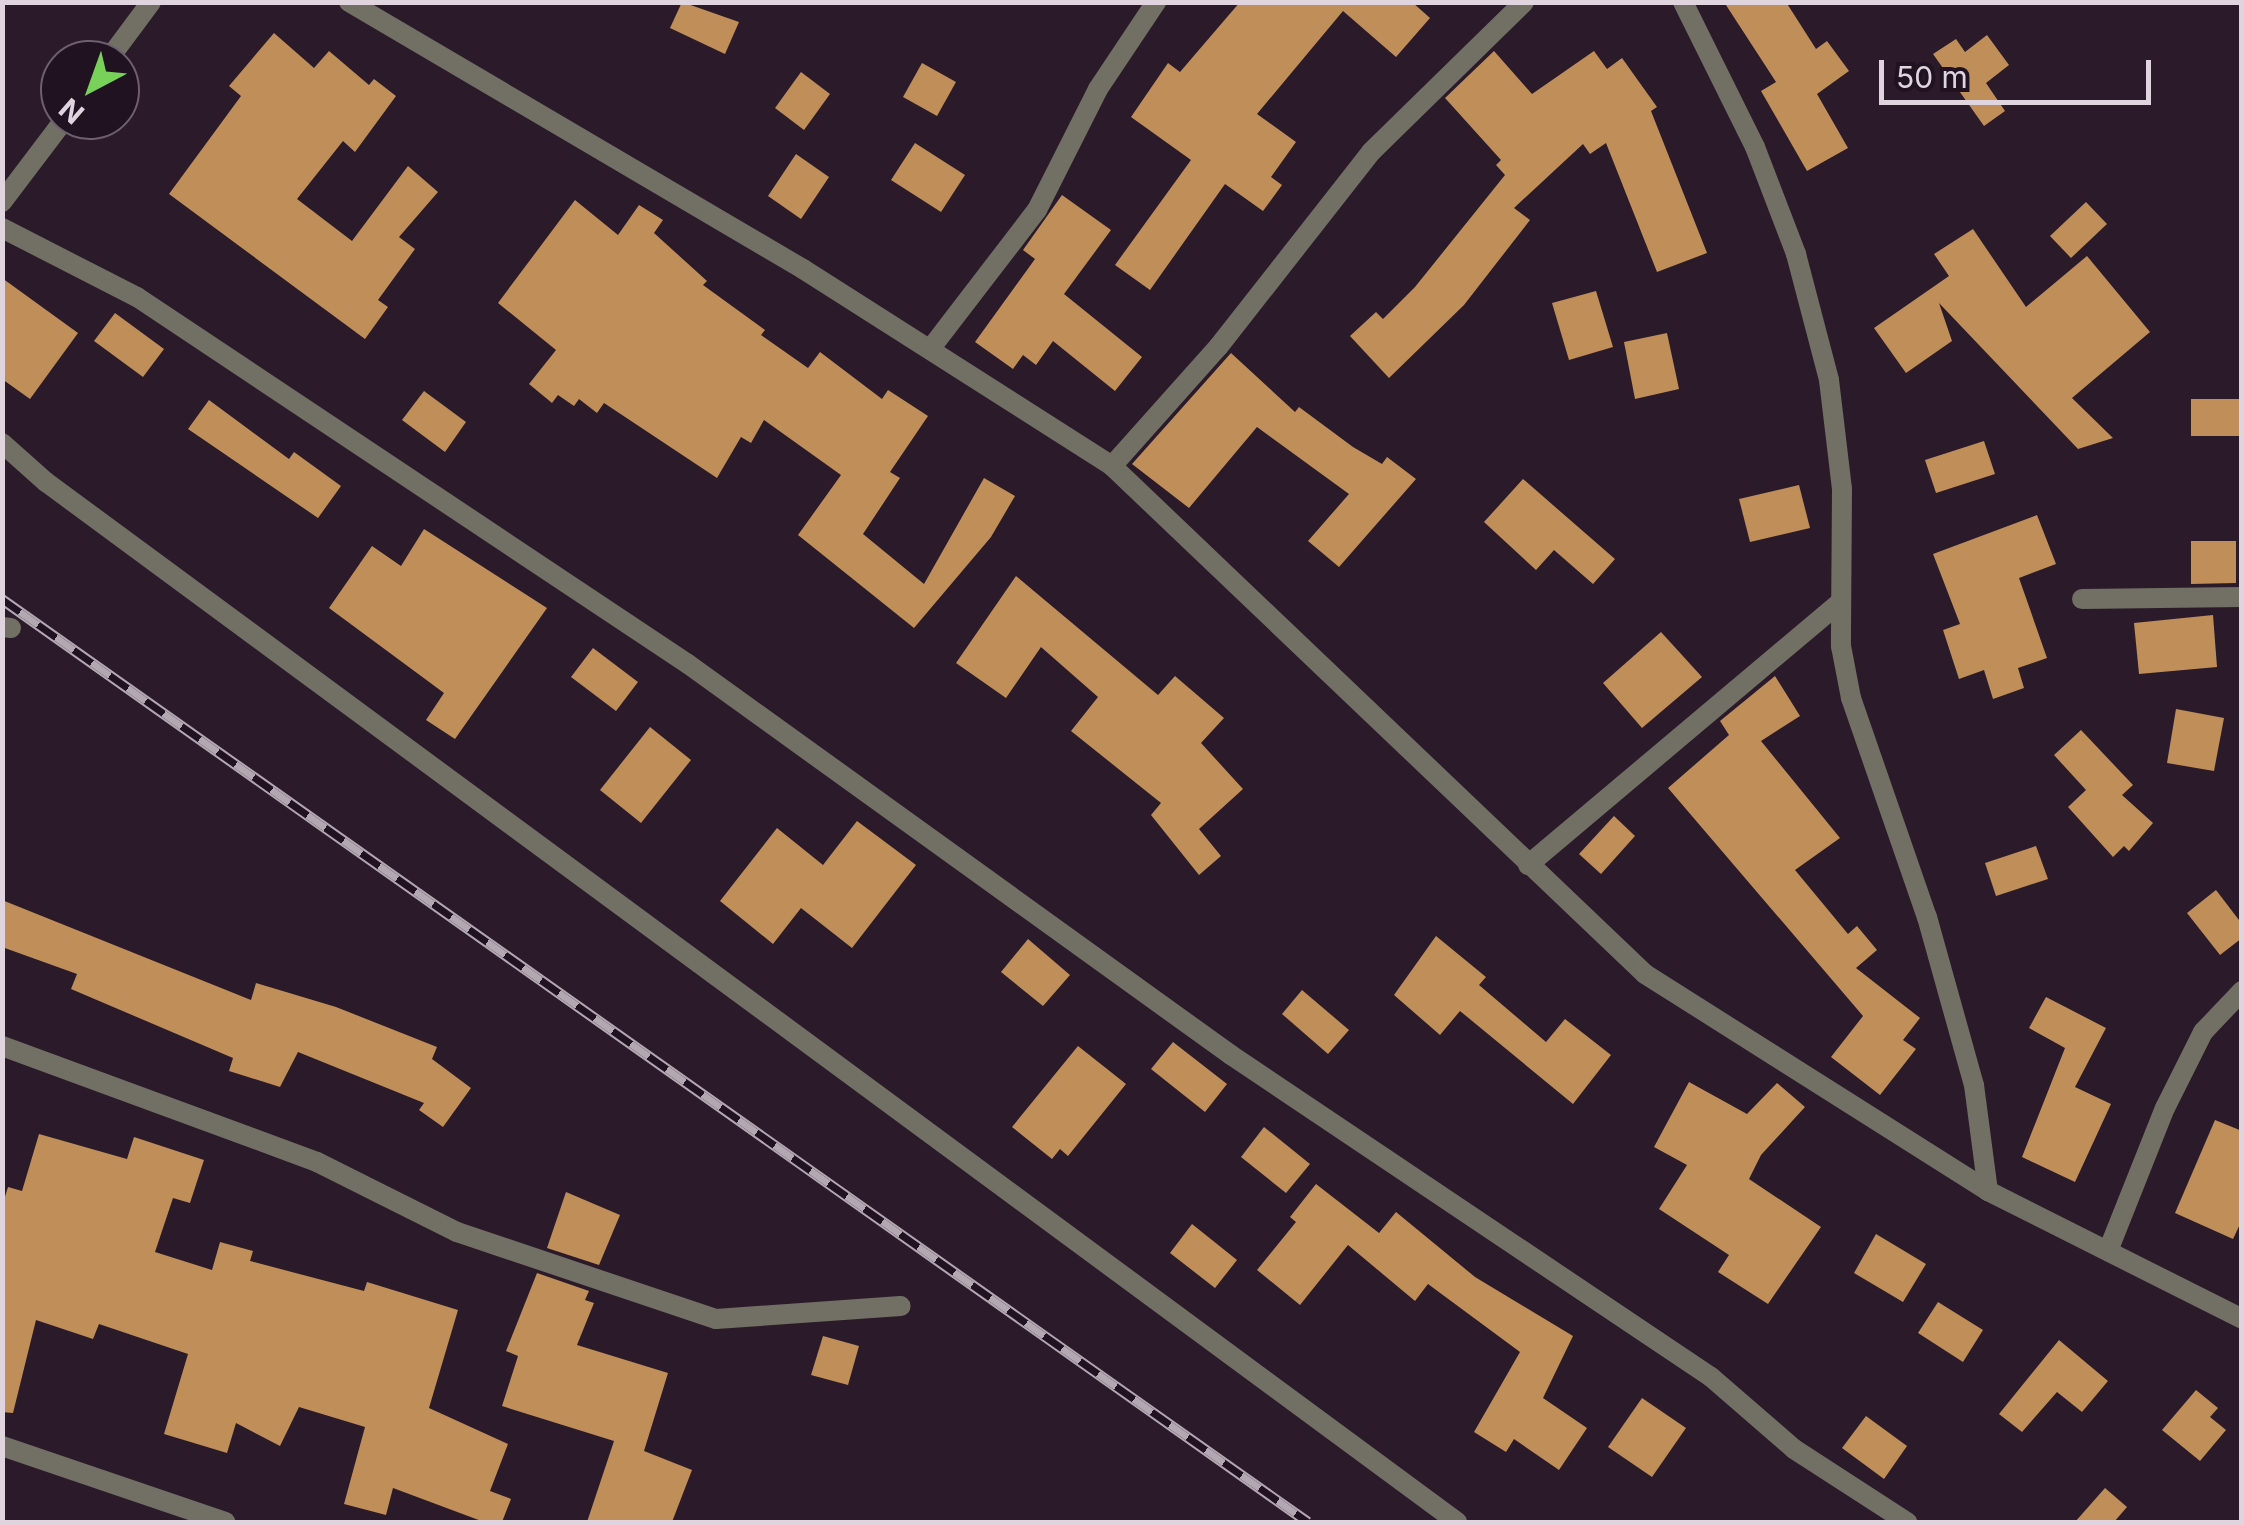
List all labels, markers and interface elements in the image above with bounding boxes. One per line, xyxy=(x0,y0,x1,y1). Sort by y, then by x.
north arrow xyxy=(40,40,140,140)
scale bar xyxy=(1884,40,2156,102)
text: 50 m xyxy=(1896,59,1968,95)
text: N xyxy=(52,91,91,131)

